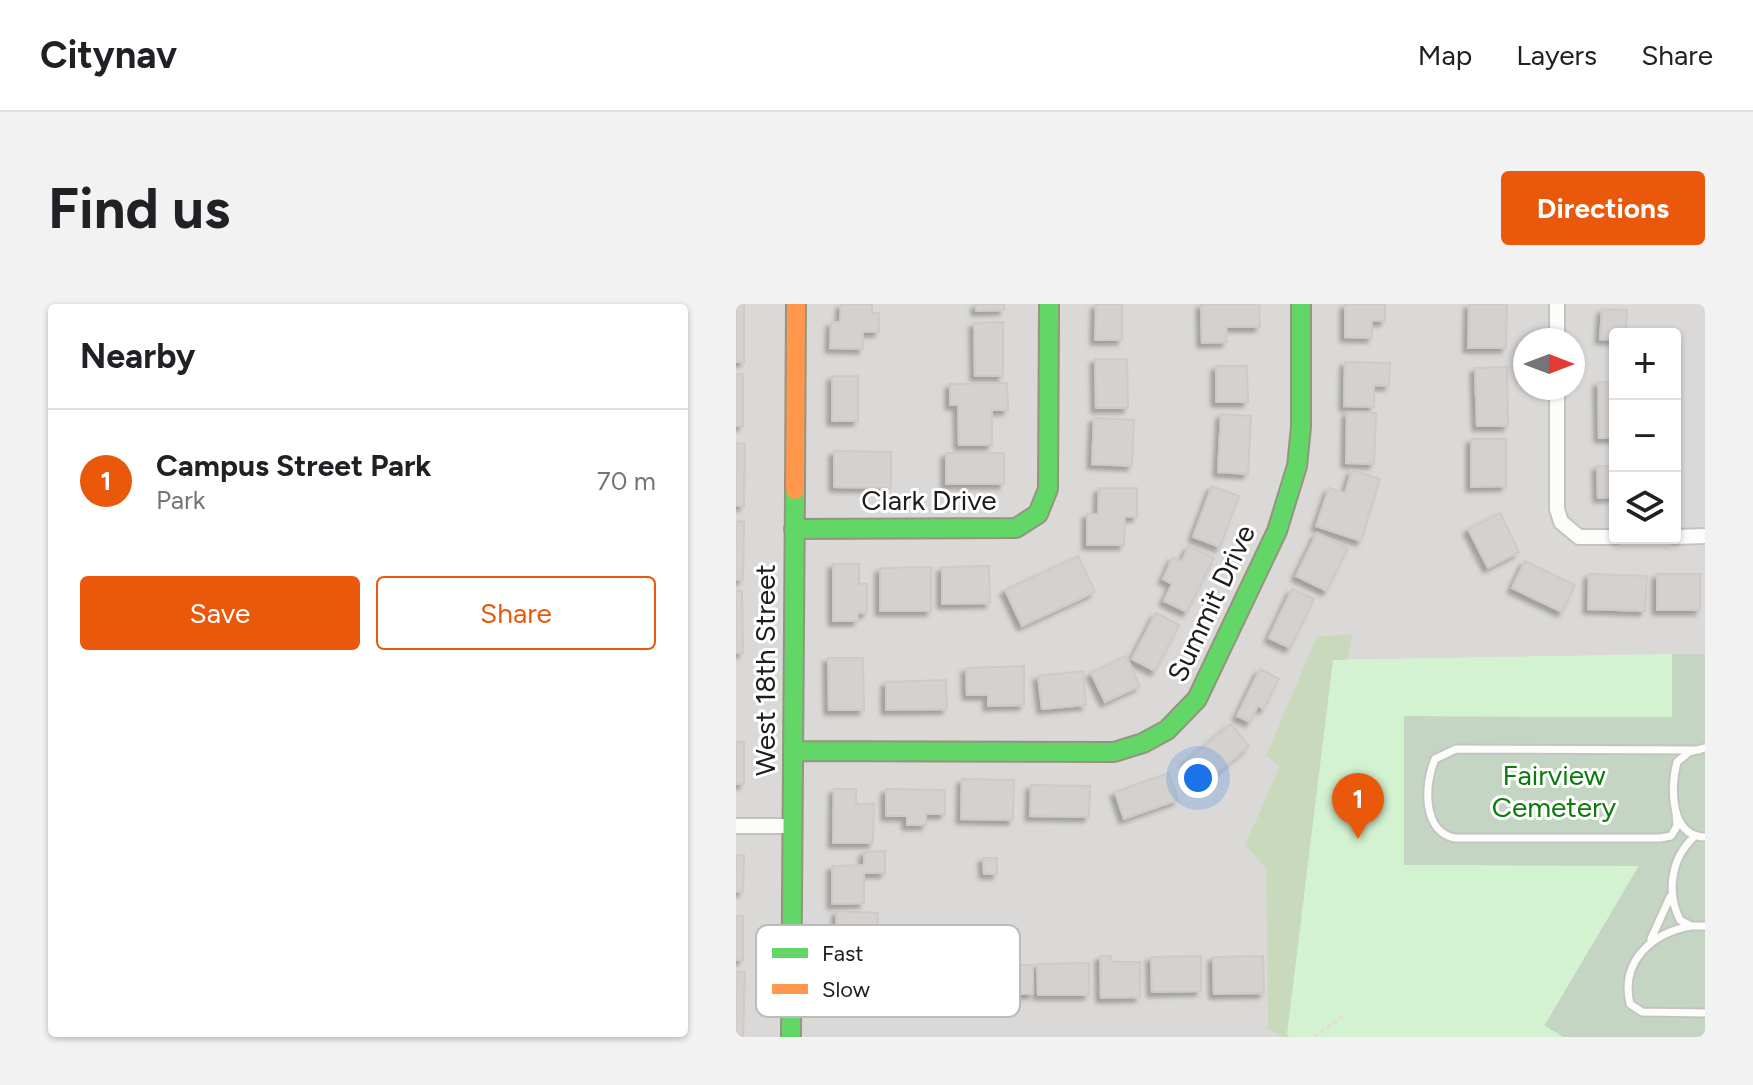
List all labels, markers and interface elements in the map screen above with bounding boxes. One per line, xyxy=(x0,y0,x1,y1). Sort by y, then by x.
text: Citynav xyxy=(40,32,177,78)
text: Map xyxy=(1418,38,1472,72)
text: Layers xyxy=(1516,38,1597,72)
text: Share xyxy=(1641,38,1713,72)
button: Directions xyxy=(1501,171,1705,245)
text: Find us xyxy=(48,175,230,242)
north arrow xyxy=(1513,328,1585,400)
map controls xyxy=(1609,328,1681,544)
button: + xyxy=(1609,328,1681,400)
text: Nearby xyxy=(80,336,195,377)
button: − xyxy=(1609,400,1681,472)
text: Campus Street Park xyxy=(156,447,431,484)
text: 1 xyxy=(101,465,111,497)
text: 70 m xyxy=(597,465,656,497)
button: layers xyxy=(1609,472,1681,544)
street label: Clark Drive xyxy=(861,483,997,517)
text: Park xyxy=(156,484,205,516)
street label: Summit Drive xyxy=(1160,519,1262,687)
street label: West 18th Street xyxy=(748,564,782,776)
button: Save xyxy=(80,576,360,650)
button: Share xyxy=(376,576,656,650)
your location xyxy=(1178,758,1218,798)
park label: Fairview Cemetery xyxy=(1492,758,1617,824)
pin: 1 xyxy=(1332,773,1384,839)
legend xyxy=(756,925,1020,1017)
text: Fast xyxy=(822,940,864,967)
text: Slow xyxy=(822,976,871,1003)

